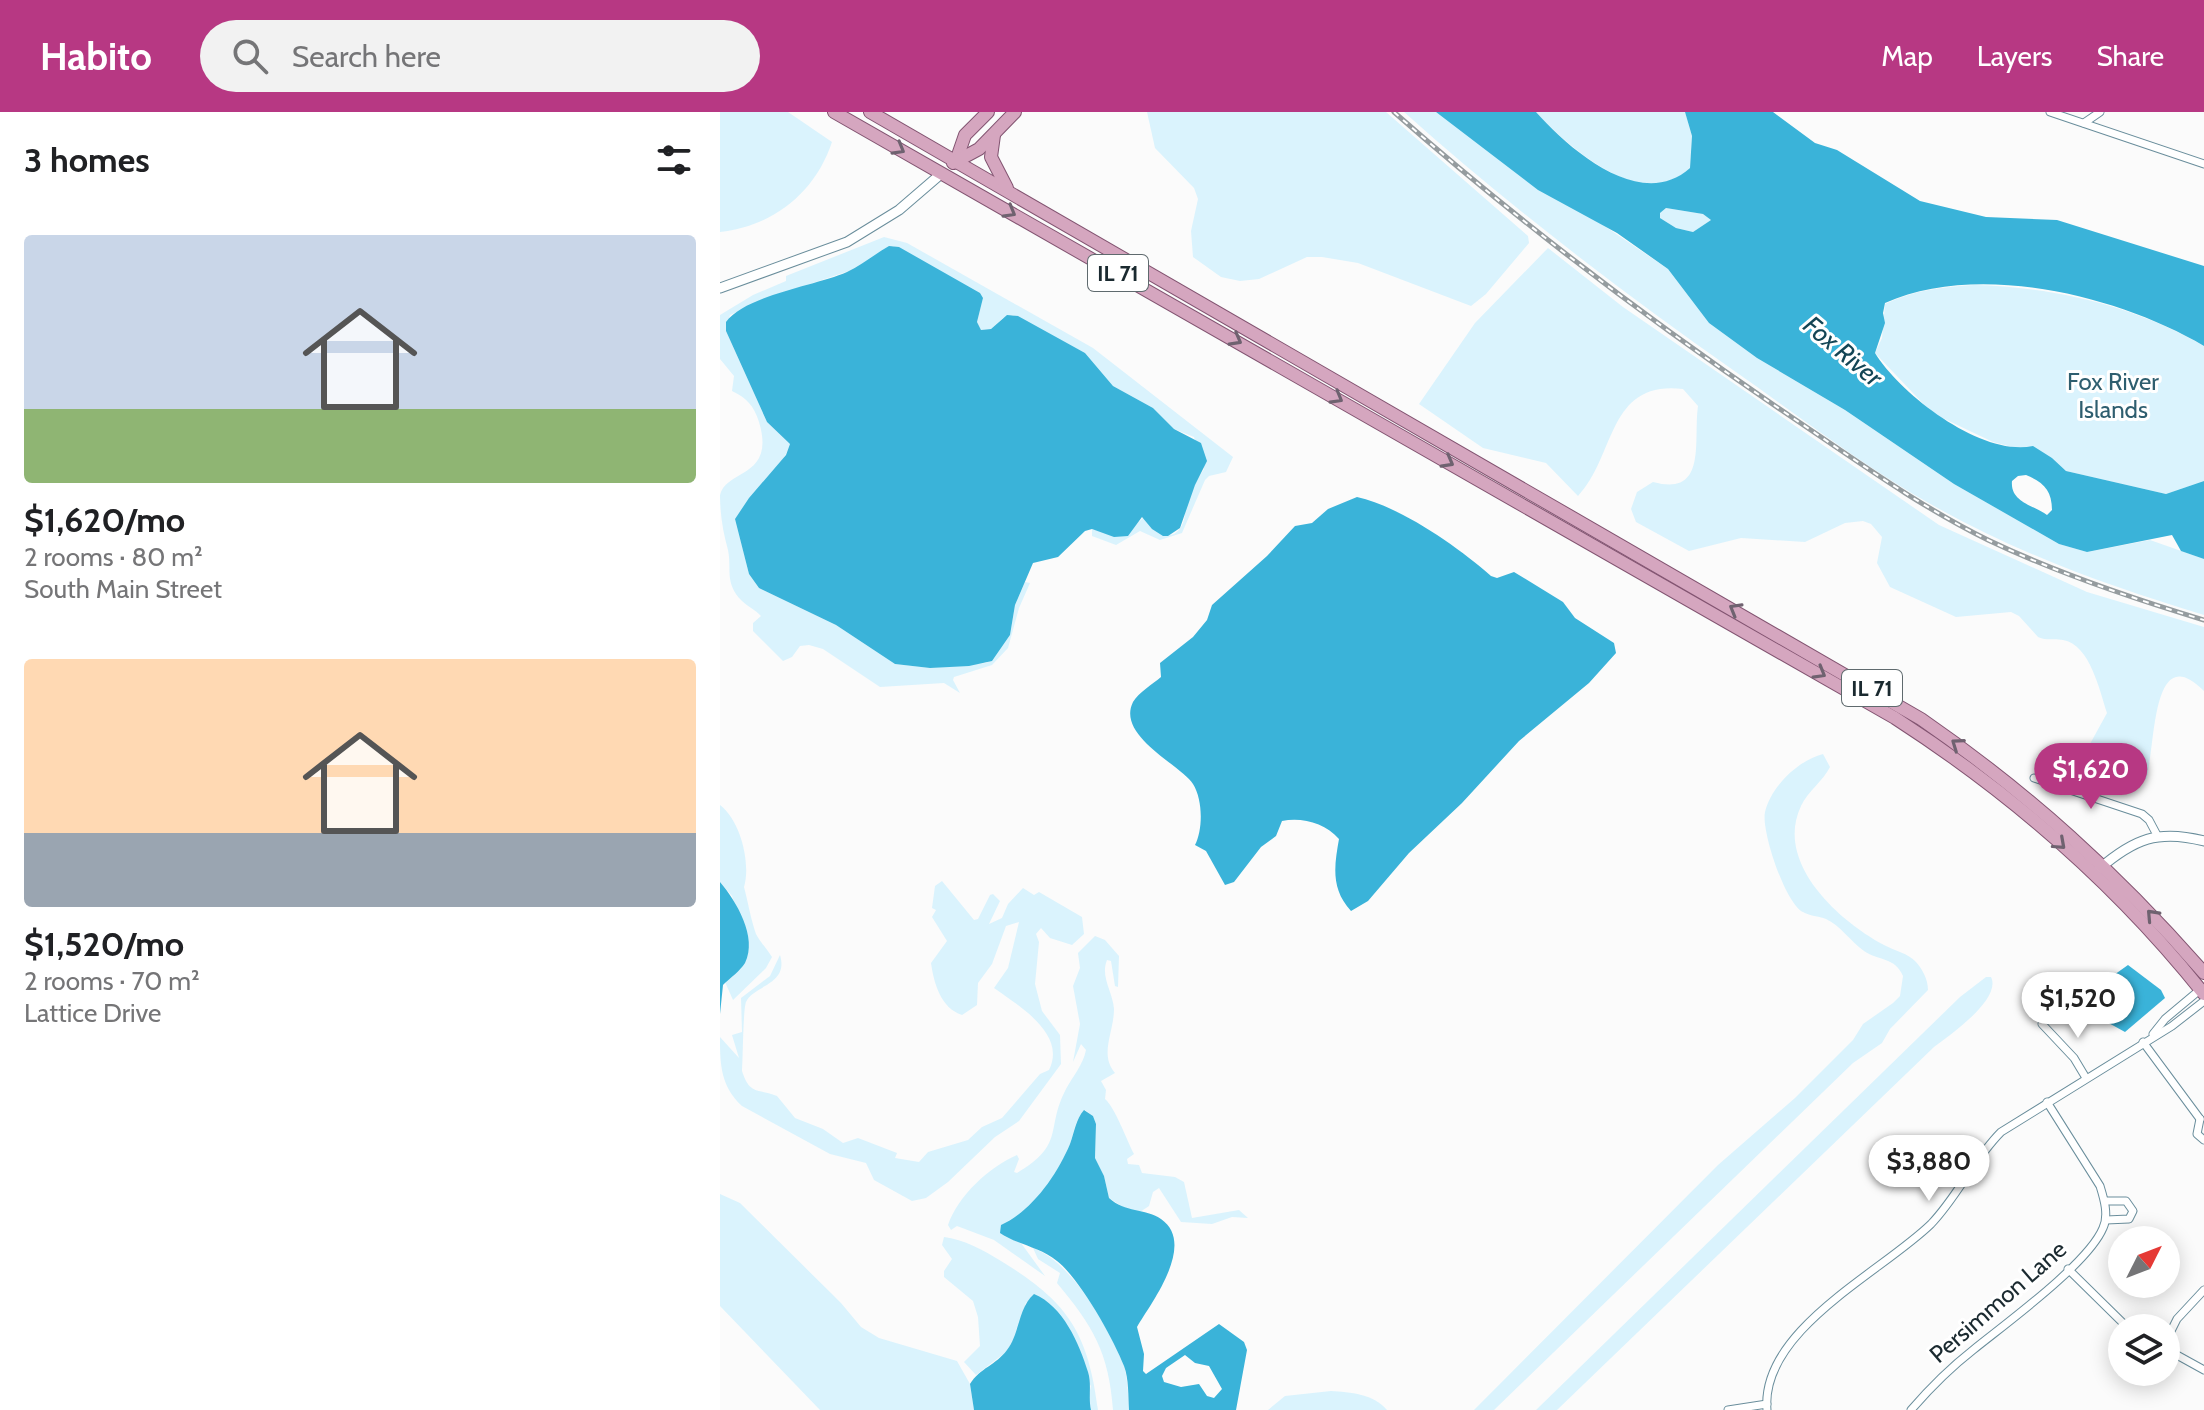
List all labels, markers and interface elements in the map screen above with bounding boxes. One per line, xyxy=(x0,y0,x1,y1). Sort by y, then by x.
search box xyxy=(200,20,760,92)
text: Habito xyxy=(40,33,152,80)
icon: search xyxy=(228,34,272,78)
text: Search here xyxy=(292,38,441,75)
text: Map xyxy=(1881,39,1933,73)
text: Layers xyxy=(1977,39,2052,73)
text: Share xyxy=(2096,39,2164,73)
icon: filters xyxy=(652,138,696,182)
text: 3 homes xyxy=(24,139,150,181)
one-way arrow xyxy=(890,139,905,155)
one-way arrow xyxy=(1001,202,1016,218)
road number: IL 71 xyxy=(1088,255,1148,291)
icon: home xyxy=(288,287,432,431)
water label: Fox River xyxy=(1797,309,1890,394)
one-way arrow xyxy=(1227,330,1242,346)
park label: Fox River Islands xyxy=(2067,367,2159,424)
one-way arrow xyxy=(1328,388,1343,404)
one-way arrow xyxy=(1439,452,1454,468)
text: $1,620/mo xyxy=(24,499,185,541)
text: 2 rooms · 80 m² xyxy=(24,541,203,573)
text: South Main Street xyxy=(24,573,222,605)
one-way arrow xyxy=(1729,603,1744,619)
one-way arrow xyxy=(1811,663,1826,679)
road number: IL 71 xyxy=(1842,670,1902,706)
icon: home xyxy=(288,711,432,855)
one-way arrow xyxy=(1952,739,1966,754)
pin: $1,620 xyxy=(2026,743,2156,811)
text: $1,620 xyxy=(2052,753,2130,785)
one-way arrow xyxy=(2051,834,2066,848)
one-way arrow xyxy=(2147,910,2161,924)
text: $1,520/mo xyxy=(24,923,184,965)
text: 2 rooms · 70 m² xyxy=(24,965,200,997)
pin: $1,520 xyxy=(2013,972,2143,1040)
text: $1,520 xyxy=(2040,982,2116,1014)
text: Lattice Drive xyxy=(24,997,161,1029)
pin: $3,880 xyxy=(1864,1135,1994,1203)
text: $3,880 xyxy=(1887,1145,1971,1177)
north arrow xyxy=(2108,1226,2180,1298)
map controls xyxy=(2108,1226,2180,1386)
street label: Persimmon Lane xyxy=(1923,1234,2072,1369)
button: layers xyxy=(2108,1314,2180,1386)

